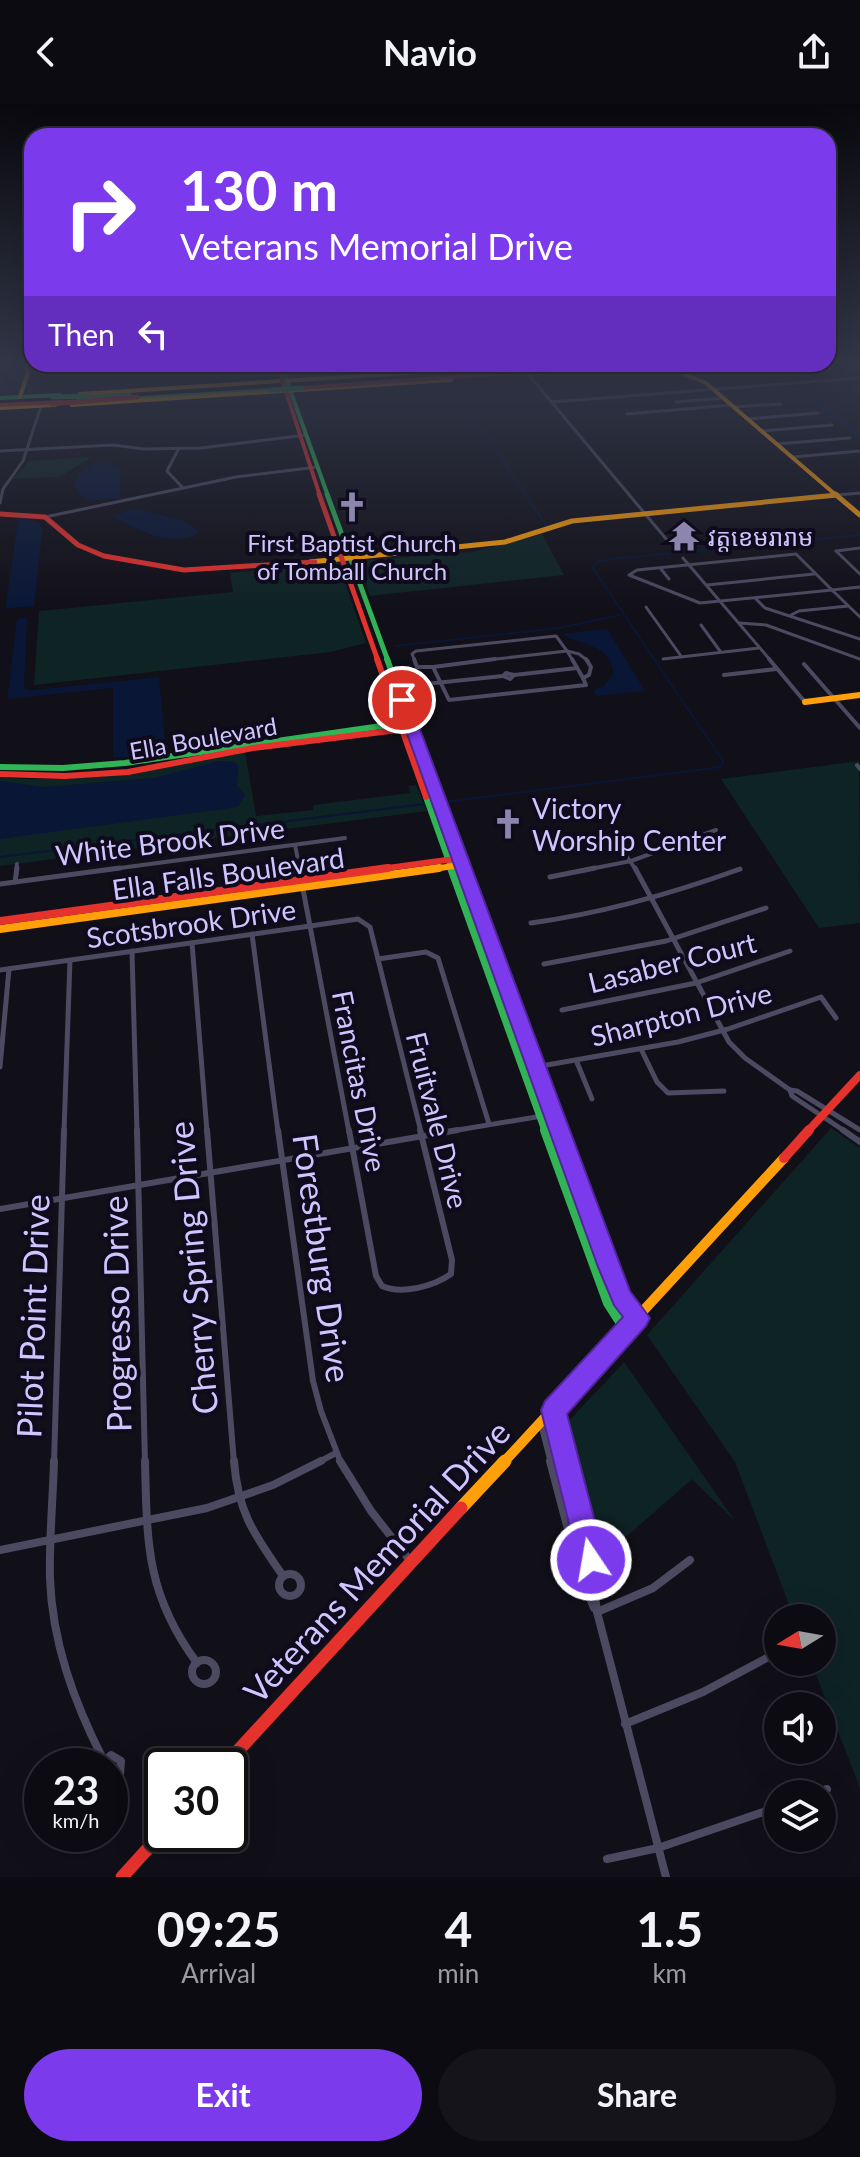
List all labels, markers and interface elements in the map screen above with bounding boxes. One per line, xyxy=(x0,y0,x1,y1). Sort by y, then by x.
icon: back xyxy=(24,30,68,74)
text: Navio xyxy=(383,30,477,74)
icon: share xyxy=(792,30,836,74)
text: 130 m xyxy=(180,156,338,223)
icon: right xyxy=(48,160,152,264)
text: Veterans Memorial Drive xyxy=(180,224,573,268)
icon: left xyxy=(131,312,175,356)
text: Then xyxy=(48,316,115,352)
church icon: First Baptist Church of Tomball Church xyxy=(335,490,369,524)
temple icon: វត្តខេមរារាម xyxy=(667,519,701,553)
place label: វត្តខេមរារាម xyxy=(708,522,813,552)
place label: First Baptist Church of Tomball Church xyxy=(247,528,457,585)
pin xyxy=(368,666,436,734)
icon: arrive xyxy=(380,678,424,722)
street label: Ella Boulevard xyxy=(127,711,279,765)
place label: Victory Worship Center xyxy=(532,791,726,857)
church icon: Victory Worship Center xyxy=(491,807,525,841)
street label: White Brook Drive xyxy=(54,810,286,872)
street label: Ella Falls Boulevard xyxy=(110,840,346,906)
street label: Scotsbrook Drive xyxy=(84,891,298,955)
street label: Lasaber Court xyxy=(585,925,759,999)
street label: Sharpton Drive xyxy=(587,975,775,1053)
street label: Francitas Drive xyxy=(326,987,394,1175)
street label: Fruitvale Drive xyxy=(400,1028,476,1212)
street label: Cherry Spring Drive xyxy=(159,1120,225,1416)
street label: Forestburg Drive xyxy=(285,1131,361,1385)
street label: Pilot Point Drive xyxy=(7,1193,57,1439)
street label: Progresso Drive xyxy=(93,1195,139,1433)
street label: Veterans Memorial Drive xyxy=(234,1411,518,1711)
position arrow xyxy=(549,1518,633,1602)
north arrow xyxy=(764,1604,836,1676)
map controls xyxy=(764,1604,836,1852)
button: sound xyxy=(764,1692,836,1764)
speed limit sign: 30 xyxy=(144,1748,248,1852)
text: 23 xyxy=(53,1766,99,1814)
button: layers xyxy=(764,1780,836,1852)
text: km/h xyxy=(53,1808,99,1832)
text: 09:25 xyxy=(157,1900,280,1957)
text: 4 xyxy=(444,1900,472,1957)
text: 1.5 xyxy=(636,1900,703,1957)
text: Arrival xyxy=(181,1957,256,1989)
text: min xyxy=(437,1957,479,1989)
text: km xyxy=(652,1957,687,1989)
button: Exit xyxy=(24,2049,422,2141)
button: Share xyxy=(438,2049,836,2141)

